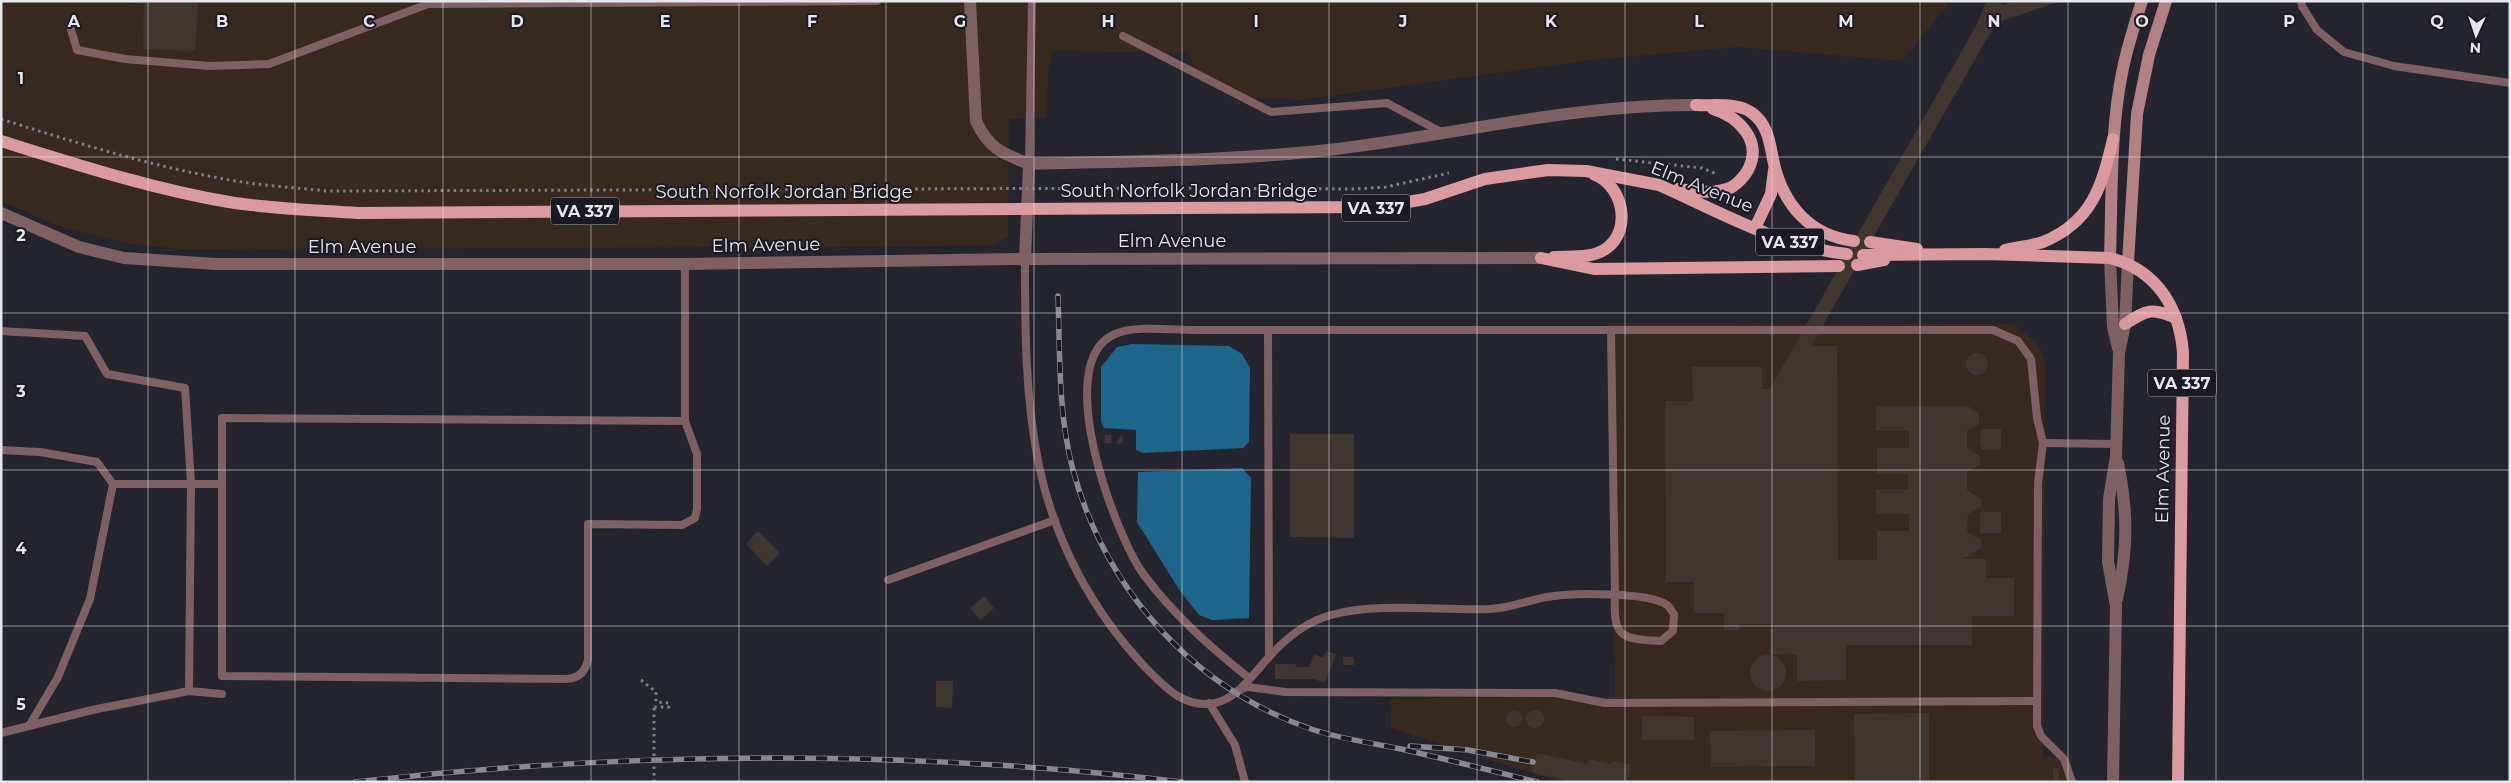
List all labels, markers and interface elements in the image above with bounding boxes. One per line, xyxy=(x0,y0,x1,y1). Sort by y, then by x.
north arrow xyxy=(2451,10,2501,60)
text: A xyxy=(67,12,81,31)
text: B xyxy=(216,12,228,31)
text: C xyxy=(363,12,375,31)
text: D xyxy=(510,12,524,31)
text: E xyxy=(660,12,670,31)
text: F xyxy=(807,12,817,31)
text: G xyxy=(954,12,966,31)
text: H xyxy=(1102,12,1114,31)
text: I xyxy=(1253,12,1259,31)
text: J xyxy=(1398,12,1407,31)
text: K xyxy=(1545,12,1558,31)
text: L xyxy=(1694,12,1704,31)
text: M xyxy=(1838,12,1854,31)
text: N xyxy=(1988,12,2000,31)
text: O xyxy=(2135,12,2149,31)
text: P xyxy=(2283,12,2295,31)
text: Q xyxy=(2430,12,2444,31)
text: N xyxy=(2469,39,2481,57)
text: 1 xyxy=(18,69,24,88)
street label: Elm Avenue xyxy=(1648,156,1757,218)
street label: South Norfolk Jordan Bridge xyxy=(1060,180,1318,202)
street label: South Norfolk Jordan Bridge xyxy=(655,181,913,203)
road number: VA 337 xyxy=(1342,194,1410,222)
road number: VA 337 xyxy=(551,198,619,225)
text: 2 xyxy=(16,226,26,245)
road number: VA 337 xyxy=(1756,228,1824,256)
street label: Elm Avenue xyxy=(1118,230,1226,252)
street label: Elm Avenue xyxy=(711,233,821,257)
street label: Elm Avenue xyxy=(308,236,416,258)
road number: VA 337 xyxy=(2148,369,2216,396)
text: 3 xyxy=(15,382,26,401)
street label: Elm Avenue xyxy=(2151,414,2175,524)
text: 4 xyxy=(15,539,27,558)
text: 5 xyxy=(16,695,26,714)

